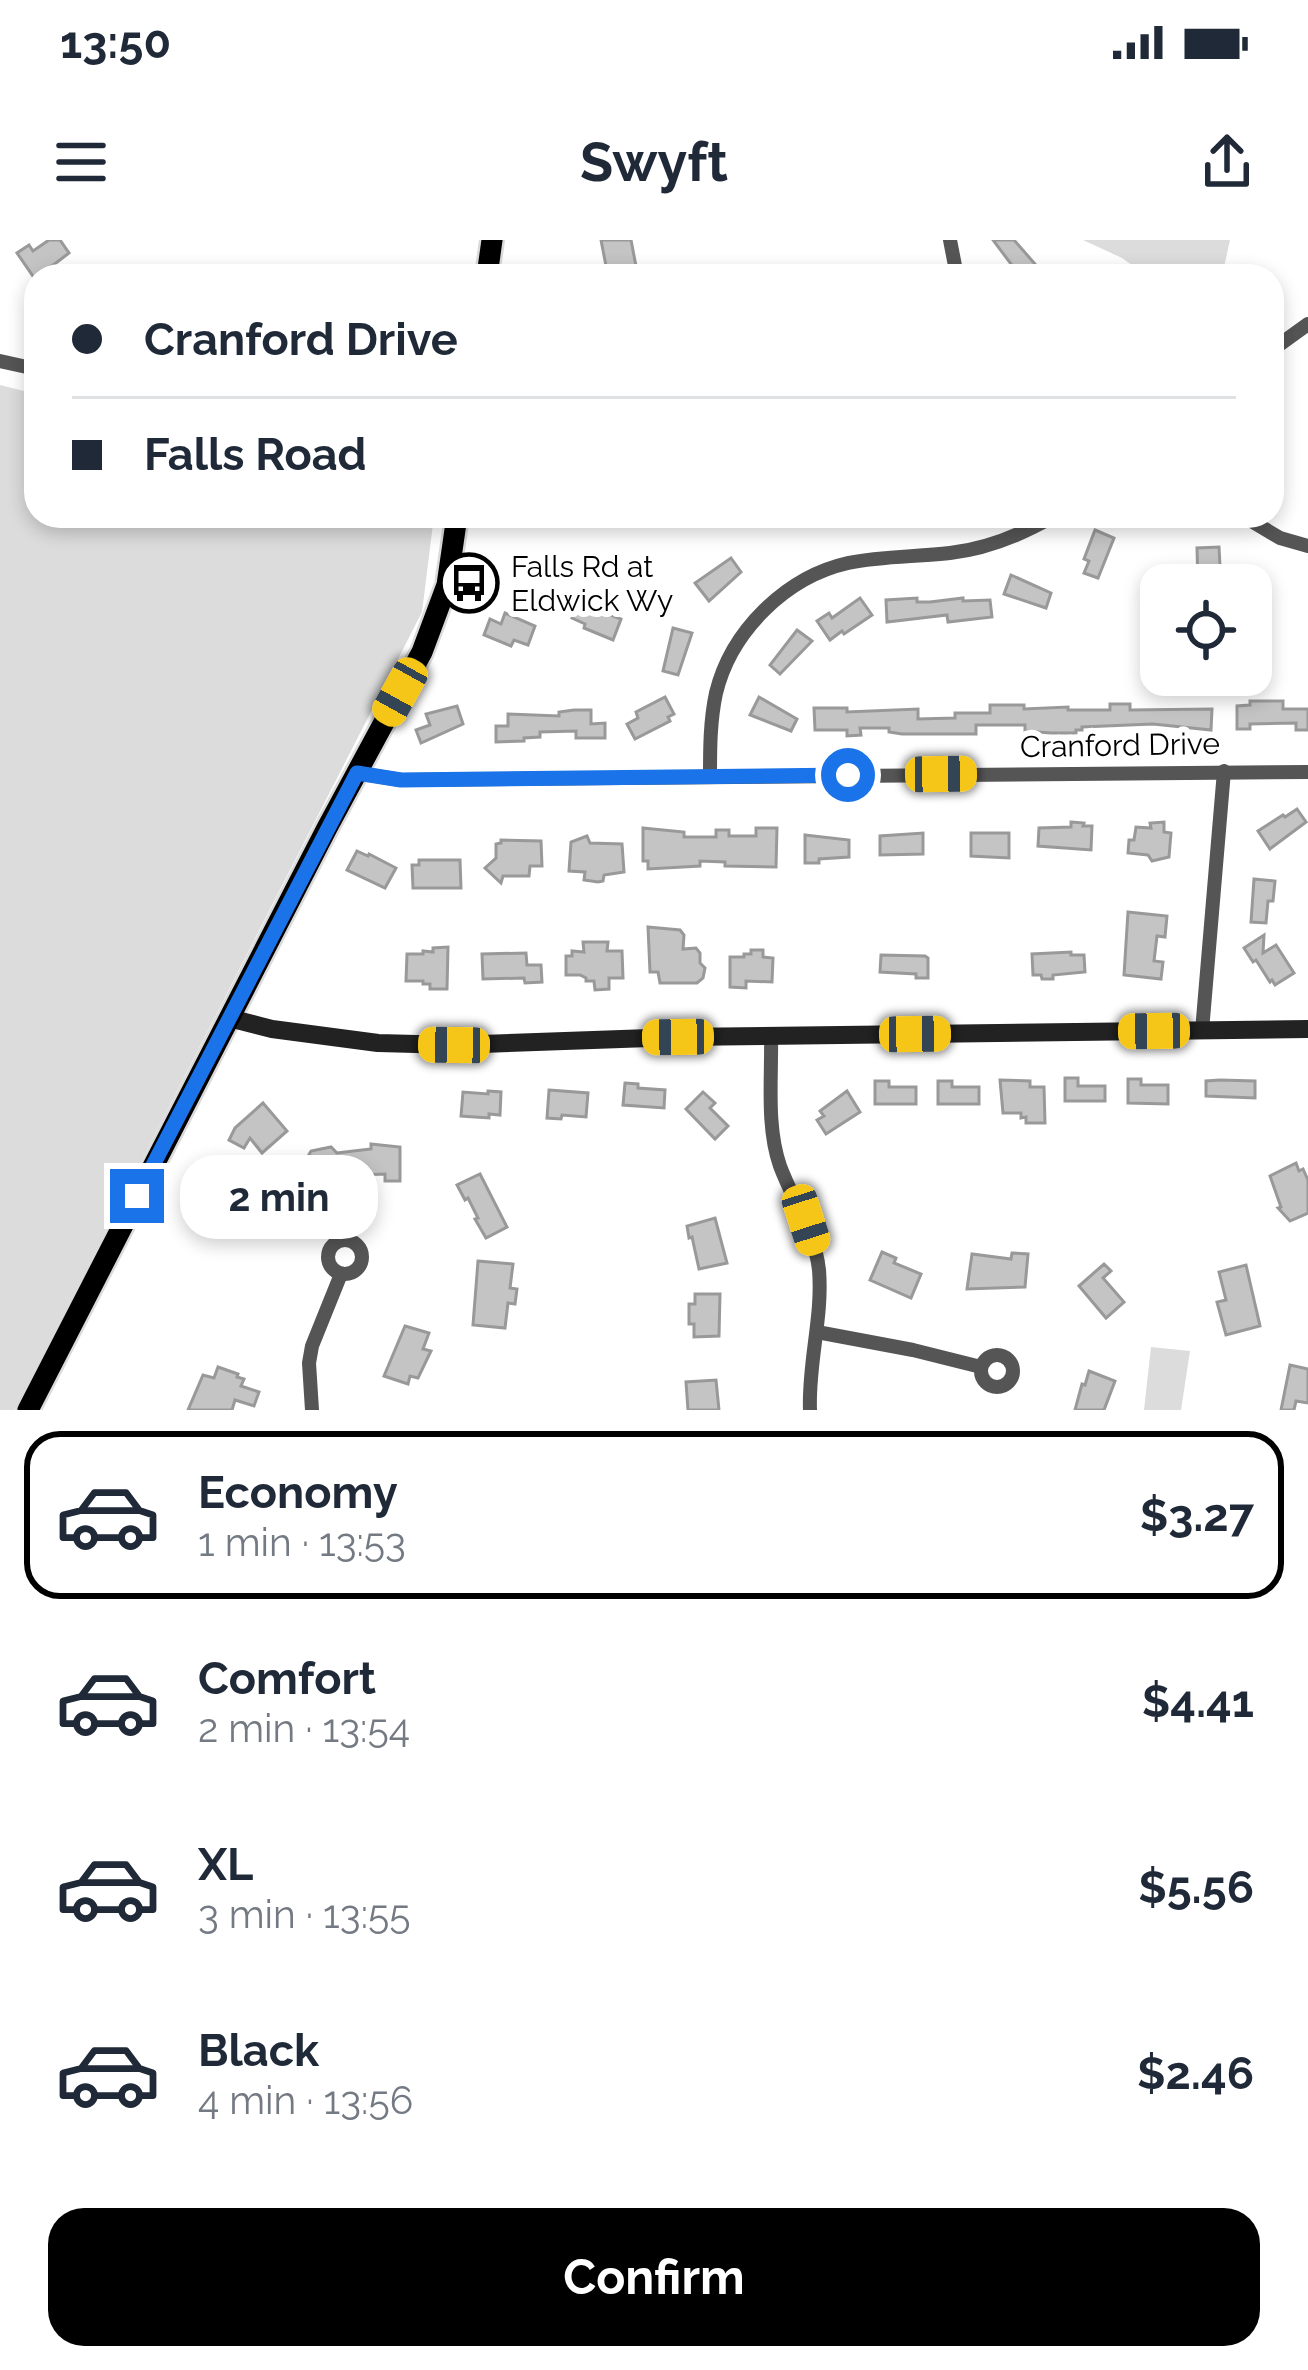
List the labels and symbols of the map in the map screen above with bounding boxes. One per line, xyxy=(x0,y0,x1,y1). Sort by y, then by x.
place label: Falls Rd at Eldwick Wy xyxy=(511,549,673,618)
bus stop icon: Falls Rd at Eldwick Wy xyxy=(438,552,500,614)
car xyxy=(367,652,433,732)
street label: Cranford Drive xyxy=(1020,726,1220,764)
route start xyxy=(821,748,875,802)
car xyxy=(905,755,977,793)
car xyxy=(1118,1012,1190,1050)
car xyxy=(879,1015,951,1053)
car xyxy=(642,1018,714,1056)
car xyxy=(418,1026,490,1064)
callout: 2 min xyxy=(179,1154,377,1238)
route end xyxy=(110,1169,164,1223)
car xyxy=(778,1180,834,1260)

